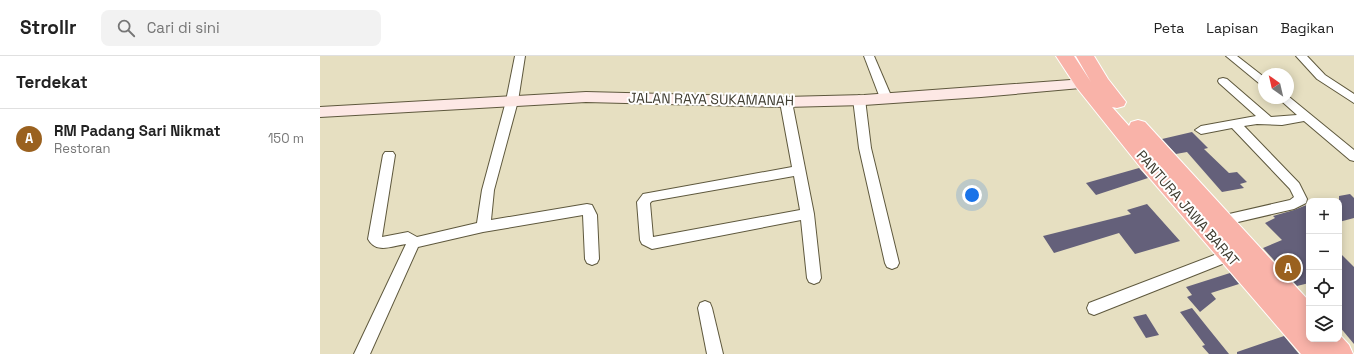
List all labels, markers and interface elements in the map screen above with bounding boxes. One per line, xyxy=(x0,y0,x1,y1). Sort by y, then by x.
search box xyxy=(101,10,381,46)
text: Strollr xyxy=(20,15,77,40)
icon: search xyxy=(115,17,137,39)
text: Cari di sini xyxy=(147,18,220,37)
text: Peta xyxy=(1154,19,1184,37)
text: Lapisan xyxy=(1206,19,1258,37)
text: Bagikan xyxy=(1280,19,1334,37)
north arrow xyxy=(1258,68,1294,104)
text: Terdekat xyxy=(16,71,88,93)
street label: JALAN RAYA SUKAMANAH xyxy=(628,89,794,109)
text: RM Padang Sari Nikmat xyxy=(54,121,221,140)
text: A xyxy=(25,130,33,147)
text: 150 m xyxy=(268,130,304,147)
text: Restoran xyxy=(54,140,111,157)
street label: PANTURA JAWA BARAT xyxy=(1133,146,1243,270)
your location xyxy=(962,185,982,205)
map controls xyxy=(1306,198,1342,342)
button: + xyxy=(1306,198,1342,234)
button: − xyxy=(1306,234,1342,270)
pin: A xyxy=(1275,253,1301,283)
button: locate xyxy=(1306,270,1342,306)
button: layers xyxy=(1306,306,1342,342)

